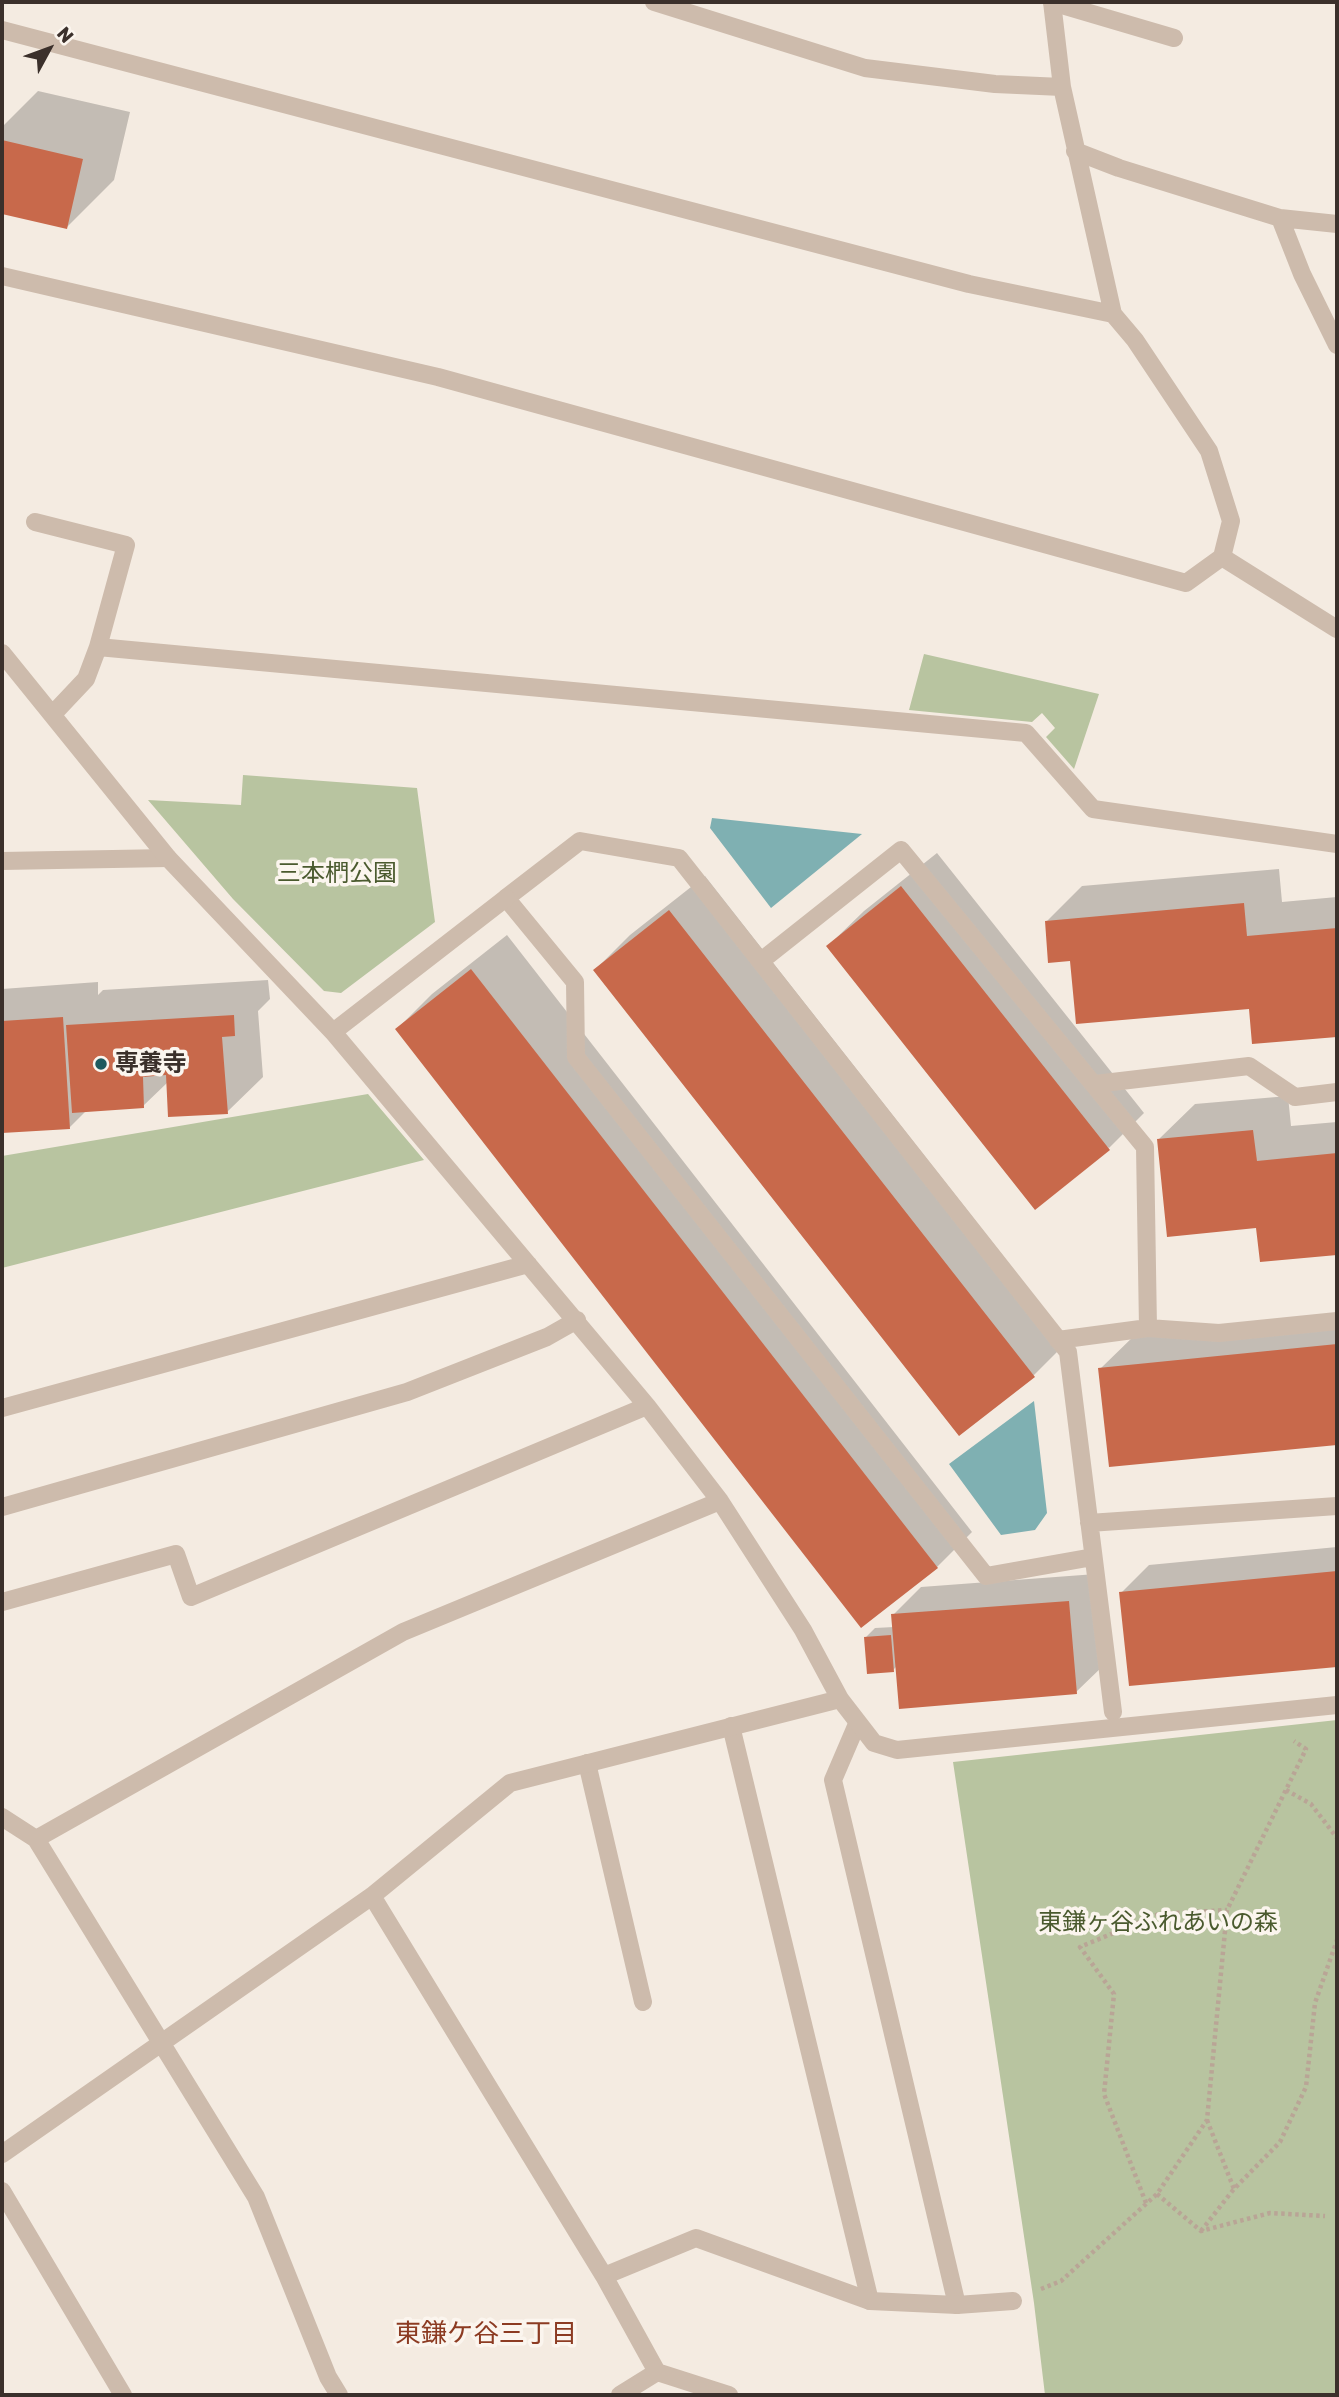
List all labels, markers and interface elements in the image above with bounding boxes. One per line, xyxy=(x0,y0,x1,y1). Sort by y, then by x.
north arrow xyxy=(14,14,84,84)
text: N xyxy=(52,22,78,48)
park label: 三本椚公園 xyxy=(277,860,397,888)
place label: 専養寺 xyxy=(115,1050,187,1078)
marker: 専養寺 xyxy=(93,1056,109,1072)
park label: 東鎌ヶ谷ふれあいの森 xyxy=(1038,1909,1278,1937)
district label: 東鎌ケ谷三丁目 xyxy=(395,2318,577,2350)

